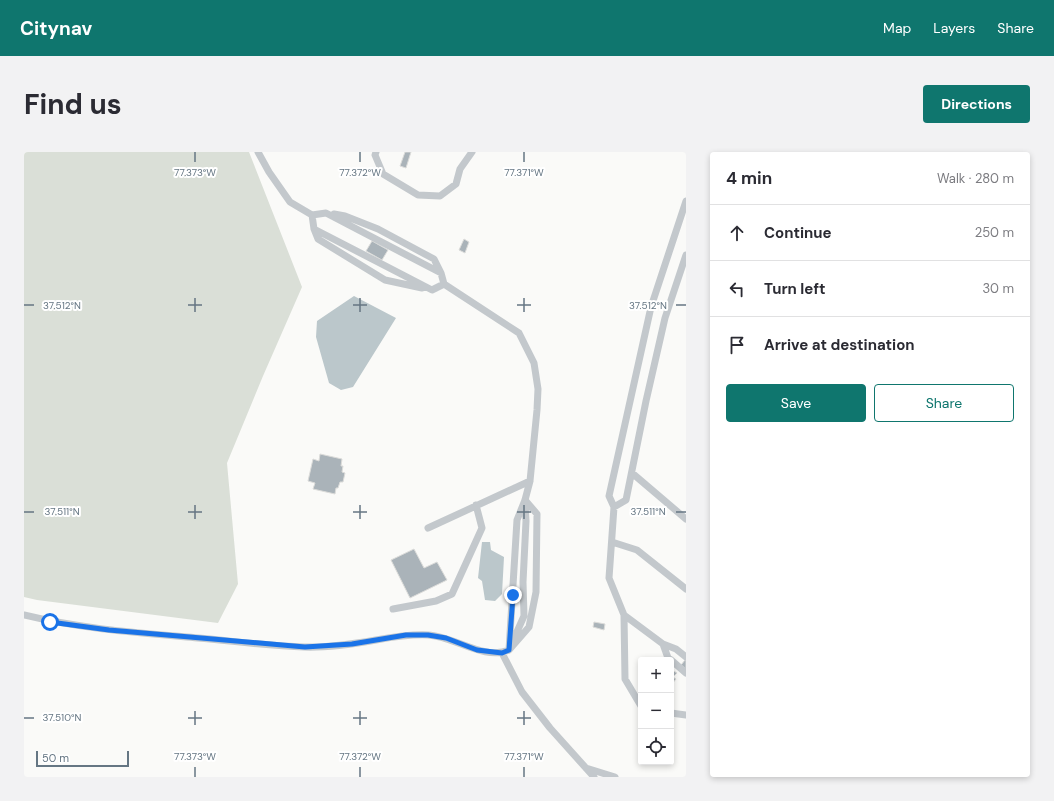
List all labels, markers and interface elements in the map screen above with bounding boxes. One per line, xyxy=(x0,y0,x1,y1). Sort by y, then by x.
text: Citynav xyxy=(20,16,92,41)
text: Map xyxy=(883,19,911,37)
text: Layers xyxy=(933,19,975,37)
text: Share xyxy=(997,19,1034,37)
button: Directions xyxy=(923,85,1030,123)
text: Find us xyxy=(24,86,122,123)
text: 77.373°W xyxy=(174,166,216,179)
text: 77.372°W xyxy=(339,166,381,179)
text: 77.371°W xyxy=(504,166,544,179)
text: 4 min xyxy=(726,167,772,189)
text: Walk · 280 m xyxy=(937,170,1014,187)
icon: ahead xyxy=(726,222,748,244)
text: Continue xyxy=(764,223,832,243)
text: 250 m xyxy=(975,224,1014,241)
icon: left xyxy=(726,278,748,300)
text: Turn left xyxy=(764,279,825,299)
text: 30 m xyxy=(982,280,1014,297)
text: 37.512°N xyxy=(43,299,81,312)
text: 37.512°N xyxy=(629,299,667,312)
icon: arrive xyxy=(726,334,748,356)
text: Arrive at destination xyxy=(764,335,915,355)
button: Save xyxy=(726,384,866,422)
button: Share xyxy=(874,384,1014,422)
text: 37.511°N xyxy=(44,505,80,518)
text: 37.511°N xyxy=(630,505,666,518)
route end xyxy=(504,586,522,604)
route start xyxy=(41,613,59,631)
map controls xyxy=(638,657,674,765)
button: + xyxy=(638,657,674,693)
button: − xyxy=(638,693,674,729)
text: 37.510°N xyxy=(43,711,82,724)
button: locate xyxy=(638,729,674,765)
scale bar xyxy=(36,749,129,768)
text: 77.373°W xyxy=(174,750,216,763)
text: 77.372°W xyxy=(339,750,381,763)
text: 77.371°W xyxy=(504,750,544,763)
text: 50 m xyxy=(42,751,69,765)

